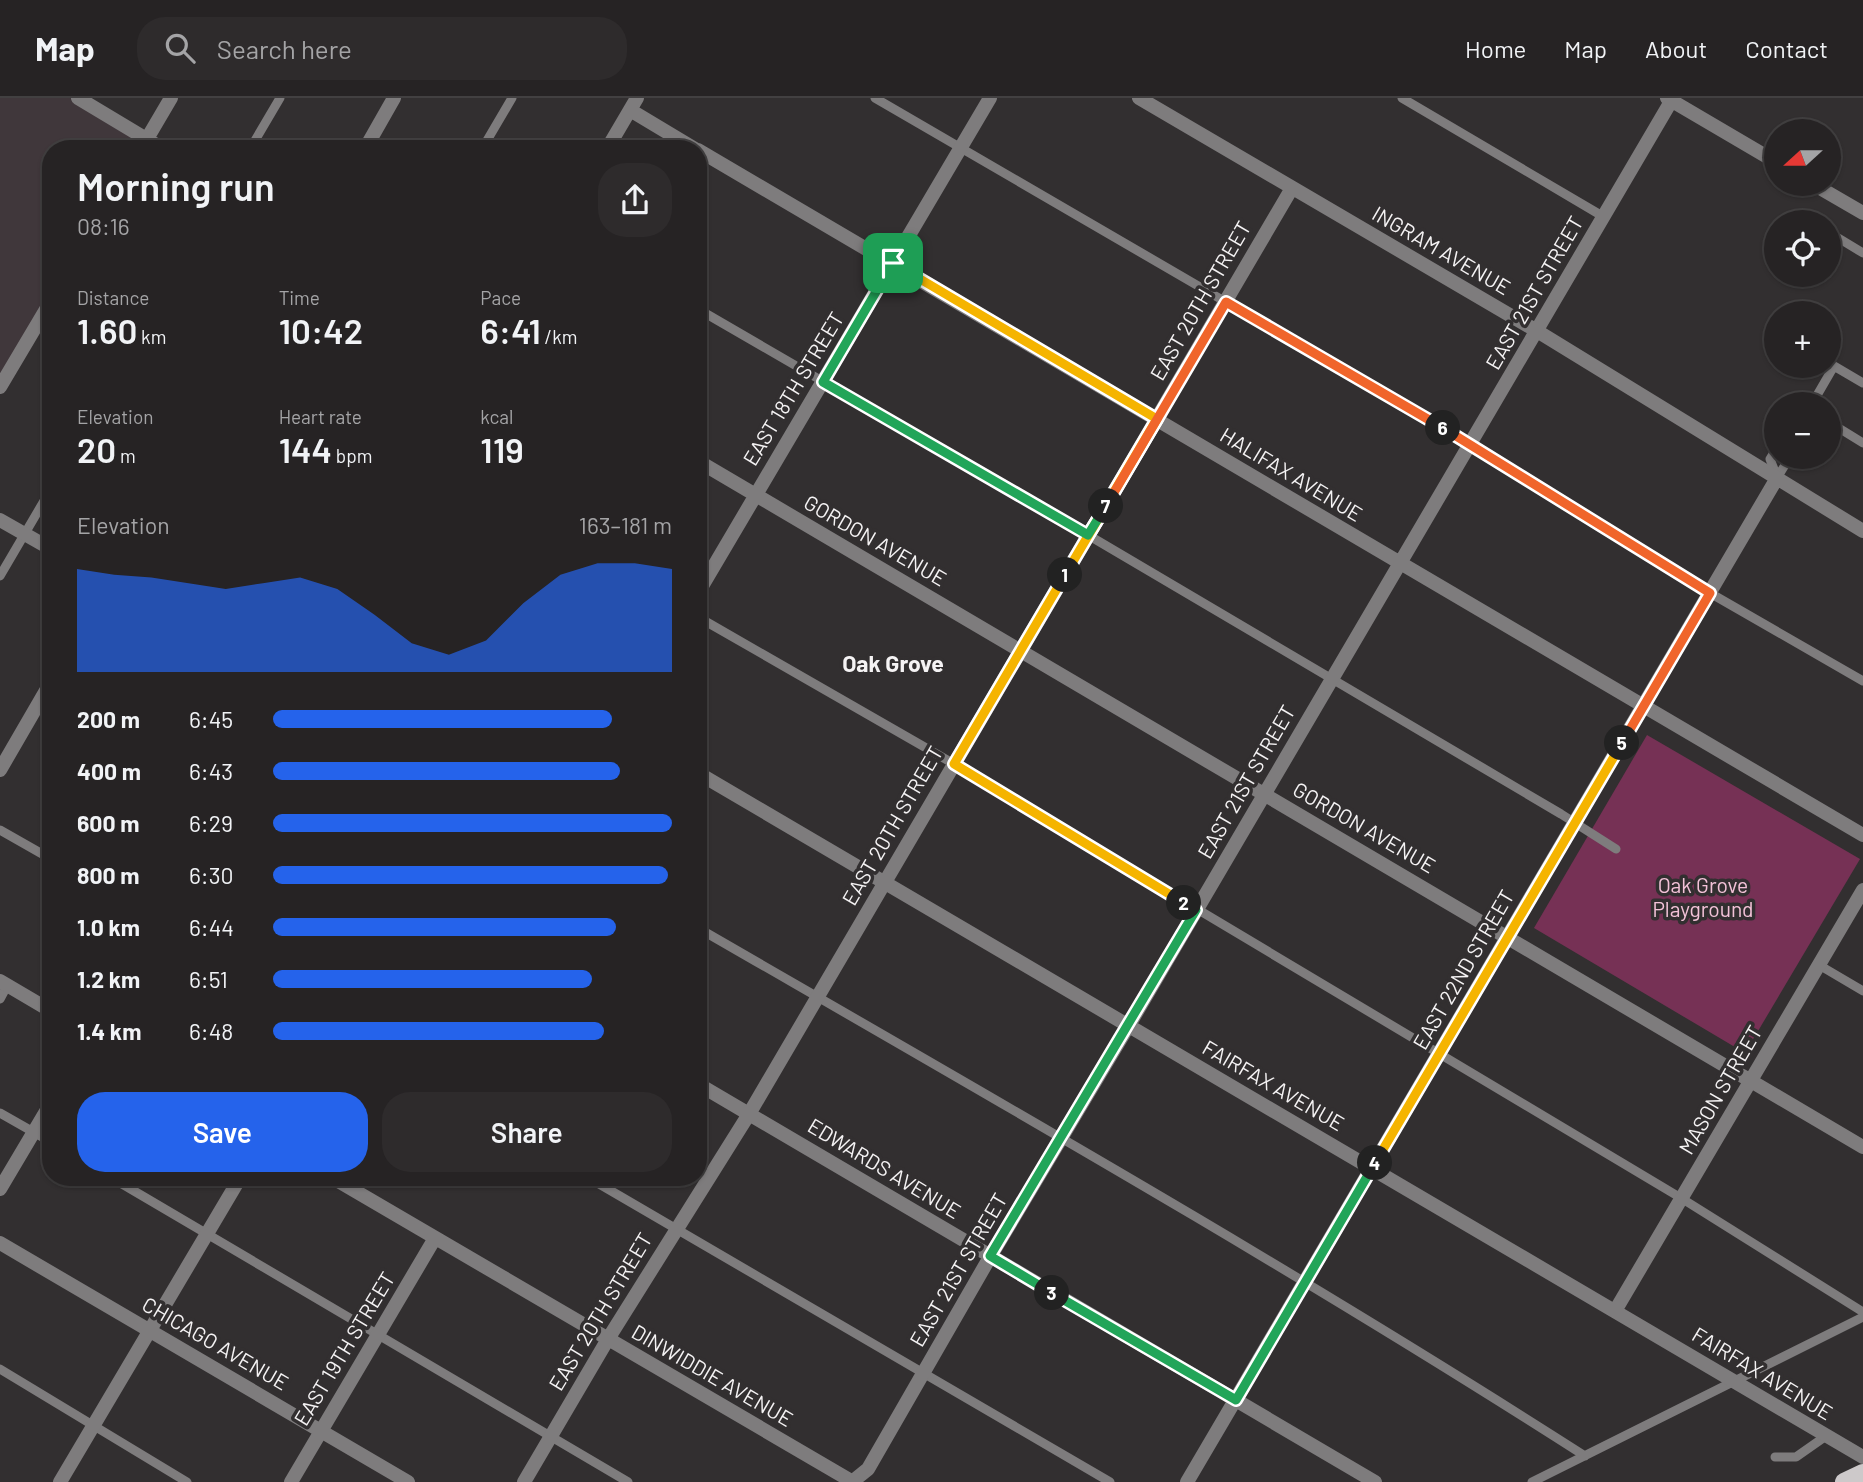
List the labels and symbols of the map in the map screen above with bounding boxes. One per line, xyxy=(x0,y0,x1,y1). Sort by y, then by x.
north arrow xyxy=(1764,119,1841,196)
street label: INGRAM AVENUE xyxy=(1368,200,1515,299)
street label: EAST 21ST STREET xyxy=(1480,211,1588,373)
street label: EAST 20TH STREET xyxy=(1144,216,1255,384)
pin xyxy=(863,233,923,293)
street label: EAST 18TH STREET xyxy=(737,307,848,470)
pin: 6 xyxy=(1426,410,1460,446)
street label: HALIFAX AVENUE xyxy=(1216,421,1367,526)
pin: 7 xyxy=(1088,488,1124,524)
street label: GORDON AVENUE xyxy=(800,489,951,591)
pin: 1 xyxy=(1048,558,1082,592)
district label: Oak Grove xyxy=(842,649,944,677)
street label: EAST 21ST STREET xyxy=(1192,700,1300,862)
pin: 5 xyxy=(1604,726,1640,760)
street label: EAST 20TH STREET xyxy=(836,741,947,909)
street label: GORDON AVENUE xyxy=(1289,776,1440,878)
park label: Oak Grove Playground xyxy=(1652,872,1754,921)
street label: EAST 22ND STREET xyxy=(1407,885,1519,1054)
pin: 2 xyxy=(1166,886,1202,920)
street label: MASON STREET xyxy=(1673,1020,1767,1158)
street label: FAIRFAX AVENUE xyxy=(1199,1034,1349,1135)
street label: EDWARDS AVENUE xyxy=(804,1112,966,1223)
pin: 4 xyxy=(1358,1146,1392,1180)
street label: EAST 21ST STREET xyxy=(904,1188,1012,1350)
street label: EAST 20TH STREET xyxy=(543,1228,657,1395)
street label: EAST 19TH STREET xyxy=(288,1267,399,1430)
pin: 3 xyxy=(1034,1276,1070,1310)
street label: CHICAGO AVENUE xyxy=(138,1291,293,1395)
street label: DINWIDDIE AVENUE xyxy=(628,1318,798,1431)
street label: FAIRFAX AVENUE xyxy=(1688,1321,1837,1424)

